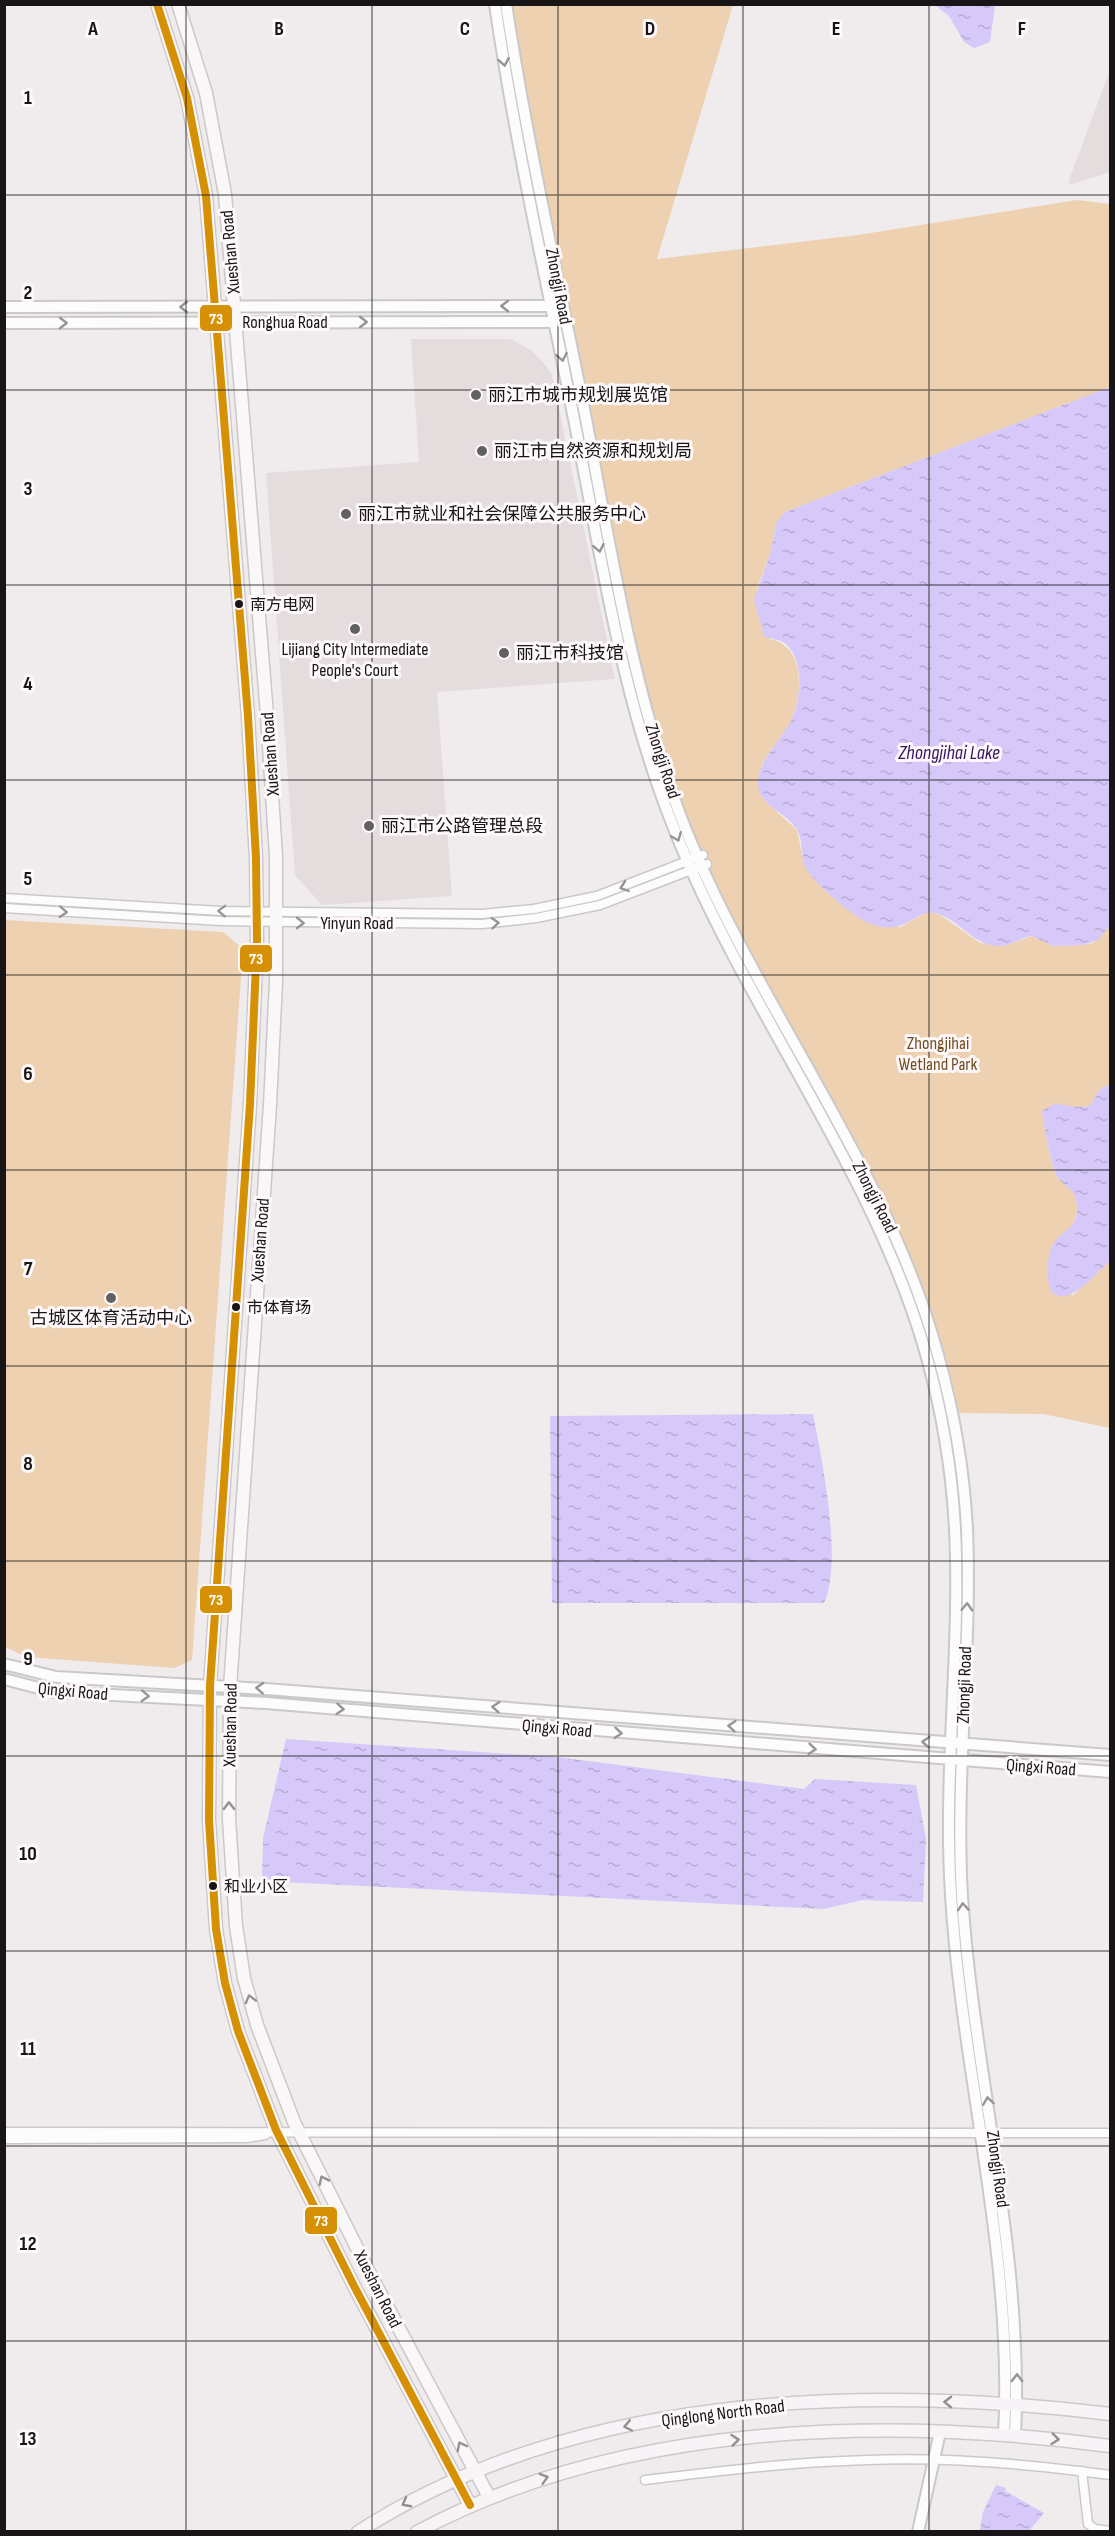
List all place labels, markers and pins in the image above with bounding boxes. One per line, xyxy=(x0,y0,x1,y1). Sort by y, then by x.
place label: 丽江市城市规划展览馆 xyxy=(488,385,668,406)
marker: 丽江市城市规划展览馆 xyxy=(469,388,483,402)
place label: 丽江市自然资源和规划局 xyxy=(494,441,692,462)
marker: 丽江市自然资源和规划局 xyxy=(475,444,489,458)
place label: 丽江市就业和社会保障公共服务中心 xyxy=(358,504,646,525)
marker: 丽江市就业和社会保障公共服务中心 xyxy=(339,507,353,521)
place label: 南方电网 xyxy=(250,596,314,615)
marker: 南方电网 xyxy=(233,598,245,610)
marker: Lijiang City Intermediate People's Court xyxy=(348,622,362,636)
place label: Lijiang City Intermediate People's Court xyxy=(281,639,429,681)
place label: 丽江市科技馆 xyxy=(516,643,624,664)
marker: 丽江市科技馆 xyxy=(497,646,511,660)
place label: 丽江市公路管理总段 xyxy=(381,816,543,837)
marker: 丽江市公路管理总段 xyxy=(362,819,376,833)
marker: 古城区体育活动中心 xyxy=(104,1291,118,1305)
place label: 市体育场 xyxy=(247,1299,311,1318)
marker: 市体育场 xyxy=(230,1301,242,1313)
place label: 古城区体育活动中心 xyxy=(30,1308,192,1329)
place label: 和业小区 xyxy=(224,1878,288,1897)
marker: 和业小区 xyxy=(207,1880,219,1892)

